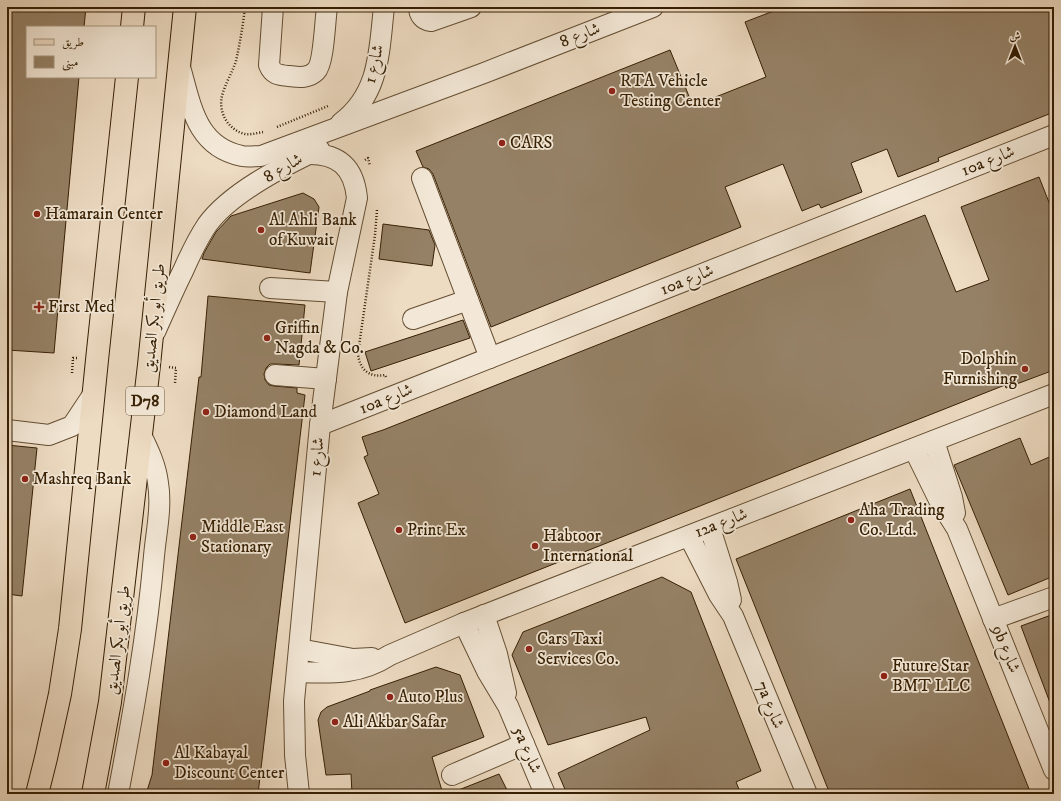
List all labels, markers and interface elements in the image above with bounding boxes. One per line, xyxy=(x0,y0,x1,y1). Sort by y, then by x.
street label: شارع 8 xyxy=(557,17,604,55)
legend xyxy=(26,26,156,78)
north arrow xyxy=(995,26,1035,66)
text: ش xyxy=(1010,30,1021,44)
text: طريق xyxy=(62,35,84,50)
street label: شارع 1 xyxy=(359,42,391,86)
text: مبنى xyxy=(62,55,78,71)
place label: RTA Vehicle Testing Center xyxy=(620,70,721,112)
marker: RTA Vehicle Testing Center xyxy=(607,86,617,96)
place label: CARS xyxy=(510,132,552,154)
marker: CARS xyxy=(497,138,507,148)
street label: 10a شارع xyxy=(958,140,1019,183)
street label: شارع 8 xyxy=(259,148,308,190)
place label: Hamarain Center xyxy=(45,203,164,225)
marker: Hamarain Center xyxy=(32,209,42,219)
place label: Al Ahli Bank of Kuwait xyxy=(269,209,357,251)
marker: Al Ahli Bank of Kuwait xyxy=(256,225,266,235)
street label: 10a شارع xyxy=(657,259,718,302)
street label: طريق أبو بكر الصديق xyxy=(135,262,171,374)
place label: First Med xyxy=(48,296,115,318)
marker: First Med xyxy=(33,301,45,313)
place label: Griffin Nagda & Co. xyxy=(275,317,364,359)
marker: Griffin Nagda & Co. xyxy=(262,333,272,343)
place label: Dolphin Furnishing xyxy=(943,348,1018,390)
marker: Dolphin Furnishing xyxy=(1020,364,1030,374)
street label: 10a شارع xyxy=(356,378,417,421)
road number: D78 xyxy=(126,387,164,415)
place label: Diamond Land xyxy=(214,401,318,423)
marker: Diamond Land xyxy=(201,407,211,417)
street label: شارع 1 xyxy=(304,436,332,478)
place label: Mashreq Bank xyxy=(33,468,132,490)
marker: Mashreq Bank xyxy=(20,474,30,484)
place label: Aha Trading Co. Ltd. xyxy=(859,499,945,541)
street label: 12a شارع xyxy=(691,503,751,545)
marker: Aha Trading Co. Ltd. xyxy=(846,515,856,525)
place label: Middle East Stationary xyxy=(201,516,285,558)
place label: Print Ex xyxy=(407,519,466,541)
marker: Print Ex xyxy=(394,525,404,535)
place label: Habtoor International xyxy=(543,525,633,567)
marker: Middle East Stationary xyxy=(188,532,198,542)
marker: Habtoor International xyxy=(530,541,540,551)
street label: طريق أبو بكر الصديق xyxy=(98,584,136,696)
street label: 9b شارع xyxy=(984,621,1025,677)
place label: Cars Taxi Services Co. xyxy=(537,628,619,670)
marker: Cars Taxi Services Co. xyxy=(524,644,534,654)
place label: Future Star BMT LLC xyxy=(892,655,971,697)
marker: Future Star BMT LLC xyxy=(879,671,889,681)
street label: 7a شارع xyxy=(749,678,789,733)
place label: Auto Plus xyxy=(398,686,463,708)
marker: Auto Plus xyxy=(385,692,395,702)
place label: Ali Akbar Safar xyxy=(343,711,447,733)
marker: Ali Akbar Safar xyxy=(330,717,340,727)
street label: 5a شارع xyxy=(505,723,547,778)
place label: Al Kabayal Discount Center xyxy=(174,742,285,784)
marker: Al Kabayal Discount Center xyxy=(161,758,171,768)

